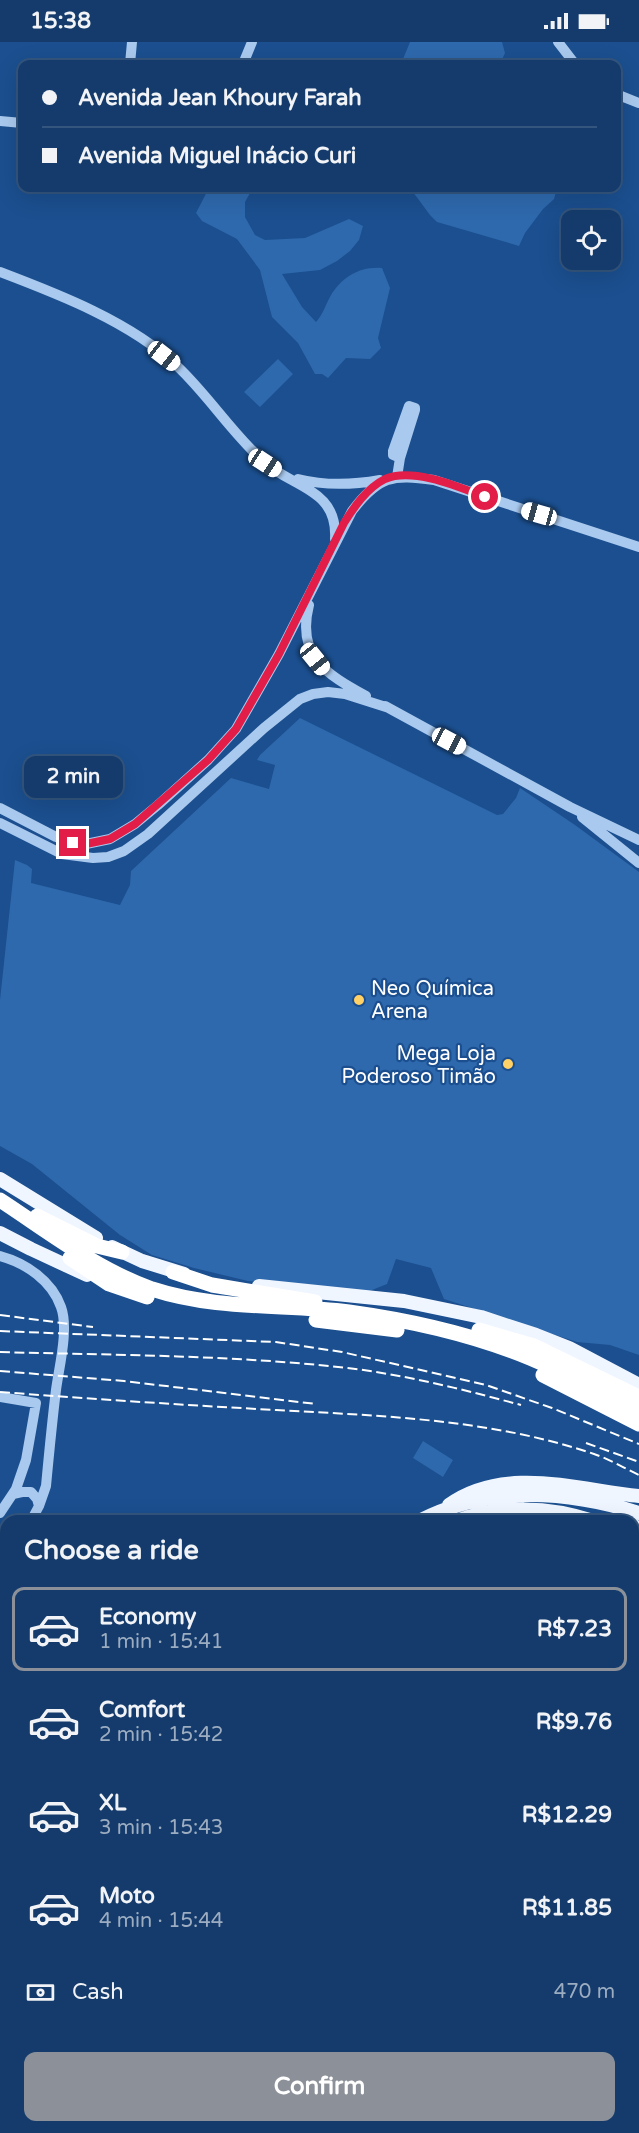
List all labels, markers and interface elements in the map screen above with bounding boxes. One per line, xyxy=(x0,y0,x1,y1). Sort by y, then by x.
text: 15:38 xyxy=(30,8,91,34)
text: Avenida Jean Khoury Farah xyxy=(78,85,362,111)
text: Avenida Miguel Inácio Curi xyxy=(78,143,356,169)
map controls xyxy=(561,210,621,270)
button: locate xyxy=(561,210,621,270)
car xyxy=(144,338,184,374)
car xyxy=(245,446,285,480)
route start xyxy=(471,483,498,510)
car xyxy=(519,500,559,528)
car xyxy=(297,639,333,679)
car xyxy=(429,725,469,757)
callout: 2 min xyxy=(23,756,122,798)
text: 2 min xyxy=(47,765,100,789)
route end xyxy=(59,829,86,856)
place label: Neo Química Arena xyxy=(371,977,494,1024)
marker: Neo Química Arena xyxy=(352,993,366,1007)
place label: Mega Loja Poderoso Timão xyxy=(342,1042,496,1089)
marker: Mega Loja Poderoso Timão xyxy=(501,1057,515,1071)
text: Choose a ride xyxy=(24,1534,199,1567)
icon: car xyxy=(27,1602,81,1656)
text: Economy xyxy=(99,1604,196,1630)
text: R$7.23 xyxy=(537,1616,612,1642)
text: 1 min · 15:41 xyxy=(99,1630,223,1654)
icon: car xyxy=(27,1695,81,1749)
text: Comfort xyxy=(99,1697,185,1723)
text: R$9.76 xyxy=(536,1709,612,1735)
text: 2 min · 15:42 xyxy=(99,1723,223,1747)
icon: car xyxy=(27,1788,81,1842)
text: XL xyxy=(99,1790,126,1816)
text: R$12.29 xyxy=(522,1802,612,1828)
text: 3 min · 15:43 xyxy=(99,1816,223,1840)
icon: car xyxy=(27,1881,81,1935)
text: Moto xyxy=(99,1883,155,1909)
text: R$11.85 xyxy=(522,1895,612,1921)
text: 4 min · 15:44 xyxy=(99,1909,223,1933)
icon: cash xyxy=(24,1976,57,2009)
text: Cash xyxy=(72,1979,124,2005)
text: 470 m xyxy=(554,1980,615,2004)
button: Confirm xyxy=(24,2052,615,2121)

